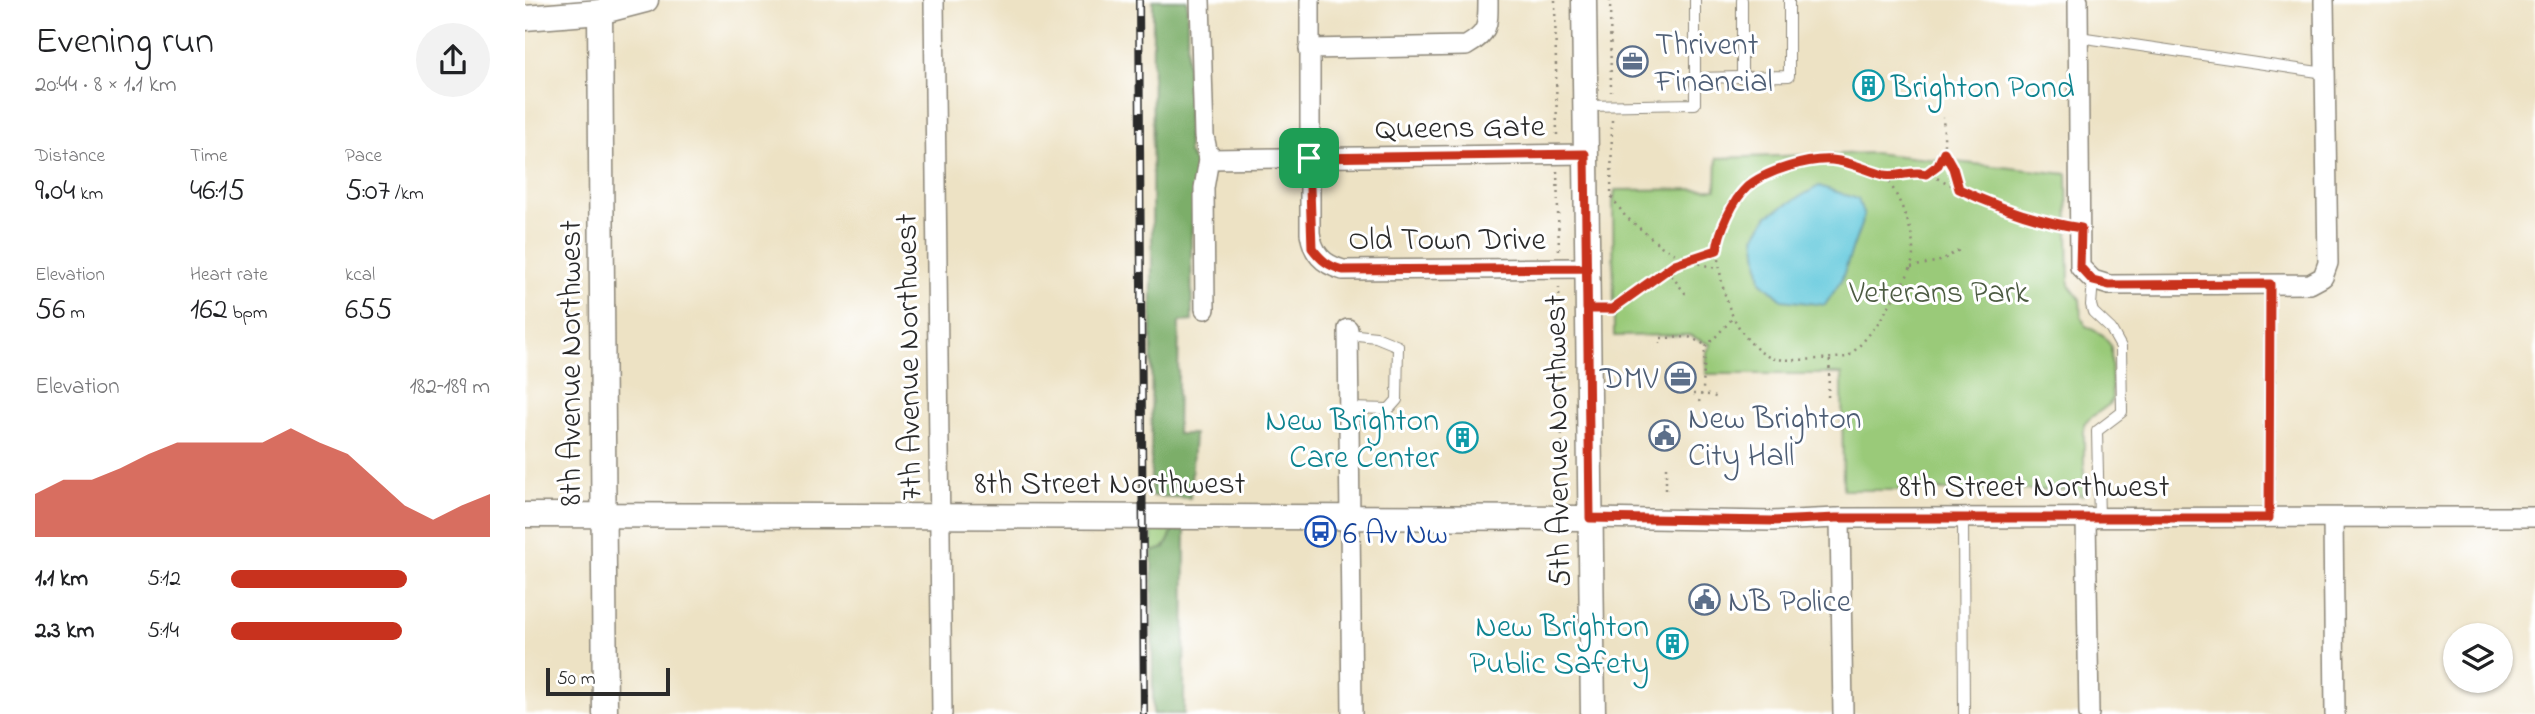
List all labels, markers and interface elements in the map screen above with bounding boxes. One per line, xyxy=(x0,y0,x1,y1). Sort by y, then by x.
text: Evening run xyxy=(35,15,214,71)
button: share xyxy=(416,23,490,97)
place label: Thrivent Financial xyxy=(1654,23,1773,107)
office icon: Thrivent Financial xyxy=(1615,44,1649,78)
place label: Brighton Pond xyxy=(1890,66,2075,113)
text: 20:44 · 8 × 1.1 km xyxy=(35,69,177,102)
building icon: Brighton Pond xyxy=(1851,69,1885,103)
street label: Queens Gate xyxy=(1375,105,1546,154)
pin xyxy=(1279,128,1339,188)
icon: arrive xyxy=(1290,139,1328,177)
text: Distance xyxy=(35,143,105,170)
text: Time xyxy=(190,143,228,170)
text: Pace xyxy=(345,143,382,170)
text: 9.04 xyxy=(35,170,75,214)
text: 46:15 xyxy=(190,170,245,214)
text: 5:07 xyxy=(345,170,390,214)
text: km xyxy=(75,181,103,208)
text: /km xyxy=(390,181,424,208)
street label: 7th Avenue Northwest xyxy=(884,213,937,501)
street label: Old Town Drive xyxy=(1348,218,1546,265)
street label: 8th Avenue Northwest xyxy=(549,220,596,506)
text: Elevation xyxy=(35,262,105,289)
text: Heart rate xyxy=(190,262,268,289)
text: kcal xyxy=(345,262,375,289)
park label: Veterans Park xyxy=(1848,271,2030,318)
text: 56 xyxy=(35,289,65,333)
text: 162 xyxy=(190,289,228,333)
text: 655 xyxy=(345,289,393,333)
street label: 5th Avenue Northwest xyxy=(1533,294,1586,588)
text: m xyxy=(65,300,85,327)
text: bpm xyxy=(228,300,268,327)
place label: DMV xyxy=(1599,357,1659,404)
office icon: DMV xyxy=(1664,360,1698,394)
text: Elevation xyxy=(35,371,120,404)
text: 182–189 m xyxy=(410,371,490,404)
place label: New Brighton City Hall xyxy=(1688,397,1862,481)
place label: New Brighton Care Center xyxy=(1265,399,1439,483)
public building icon: New Brighton City Hall xyxy=(1648,418,1682,452)
building icon: New Brighton Care Center xyxy=(1445,420,1479,454)
street label: 8th Street Northwest xyxy=(974,462,1246,509)
street label: 8th Street Northwest xyxy=(1898,465,2170,512)
place label: 6 Av Nw xyxy=(1343,512,1448,559)
bus stop icon: 6 Av Nw xyxy=(1303,515,1337,549)
text: 1.1 km xyxy=(35,563,88,596)
text: 5:12 xyxy=(147,563,181,596)
place label: NB Police xyxy=(1728,580,1852,627)
public building icon: NB Police xyxy=(1688,583,1722,617)
place label: New Brighton Public Safety xyxy=(1469,605,1649,689)
text: 2.3 km xyxy=(35,615,94,648)
text: 5:14 xyxy=(147,615,179,648)
map controls xyxy=(2443,623,2513,693)
button: layers xyxy=(2443,623,2513,693)
building icon: New Brighton Public Safety xyxy=(1655,626,1689,660)
scale bar xyxy=(546,665,670,697)
text: 50 m xyxy=(557,666,596,693)

